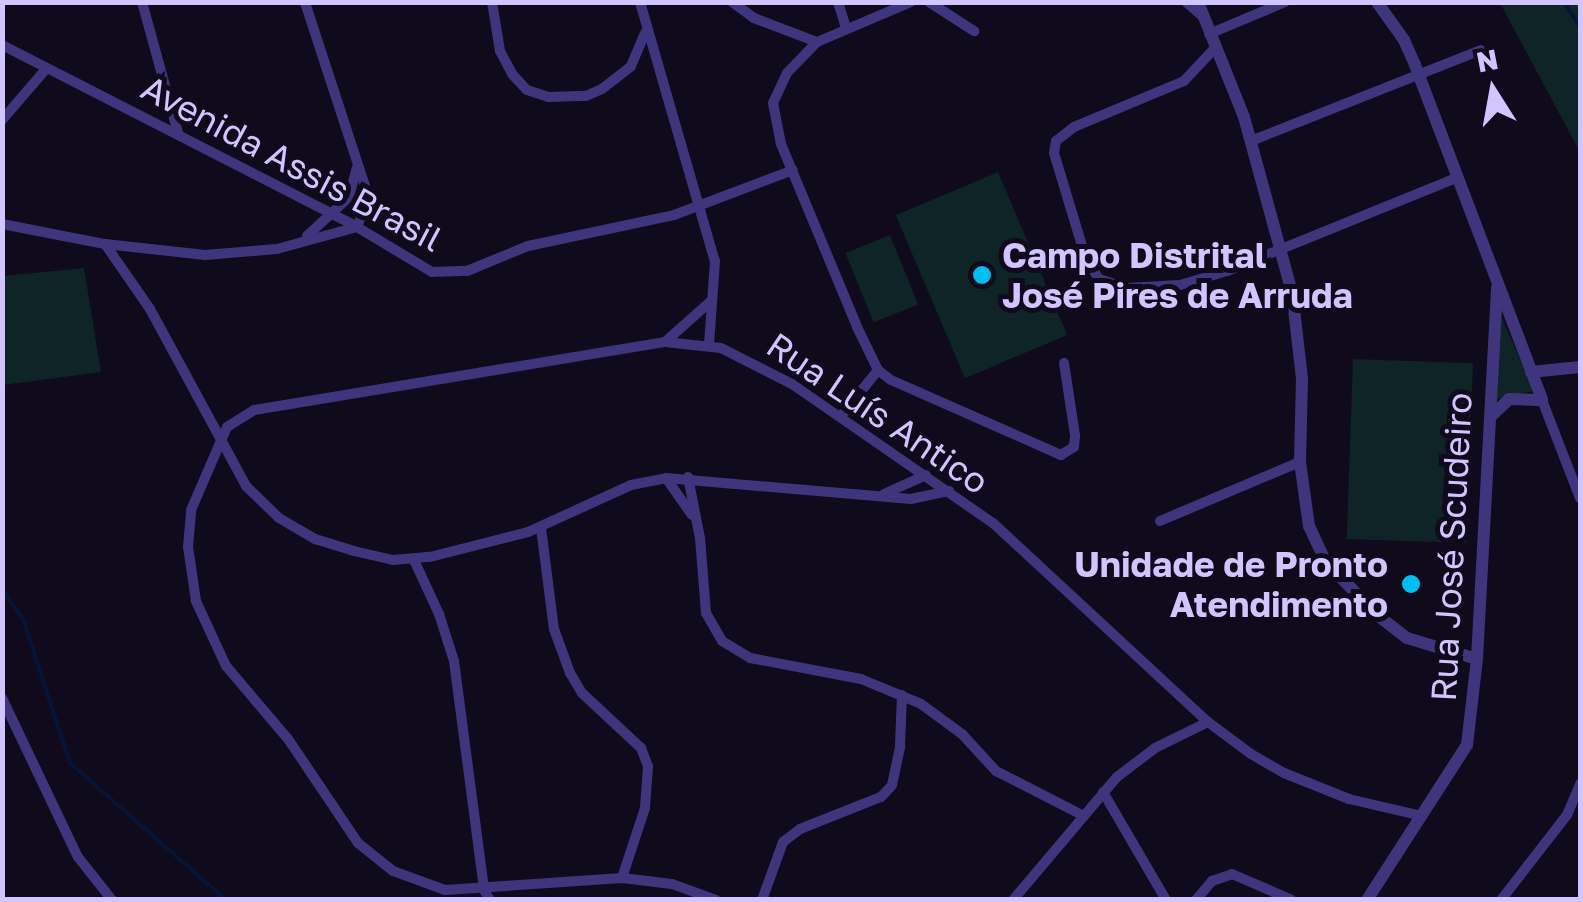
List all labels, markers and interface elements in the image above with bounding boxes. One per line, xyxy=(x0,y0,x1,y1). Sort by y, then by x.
north arrow xyxy=(1443,40,1543,140)
text: N xyxy=(1474,42,1501,78)
street label: Avenida Assis Brasil xyxy=(135,66,449,260)
place label: Campo Distrital José Pires de Arruda xyxy=(1002,234,1353,316)
marker: Campo Distrital José Pires de Arruda xyxy=(971,264,993,286)
street label: Rua Luís Antico xyxy=(759,323,997,503)
street label: Rua José Scudeiro xyxy=(1422,392,1480,702)
place label: Unidade de Pronto Atendimento xyxy=(1074,543,1388,625)
marker: Unidade de Pronto Atendimento xyxy=(1398,571,1424,597)

